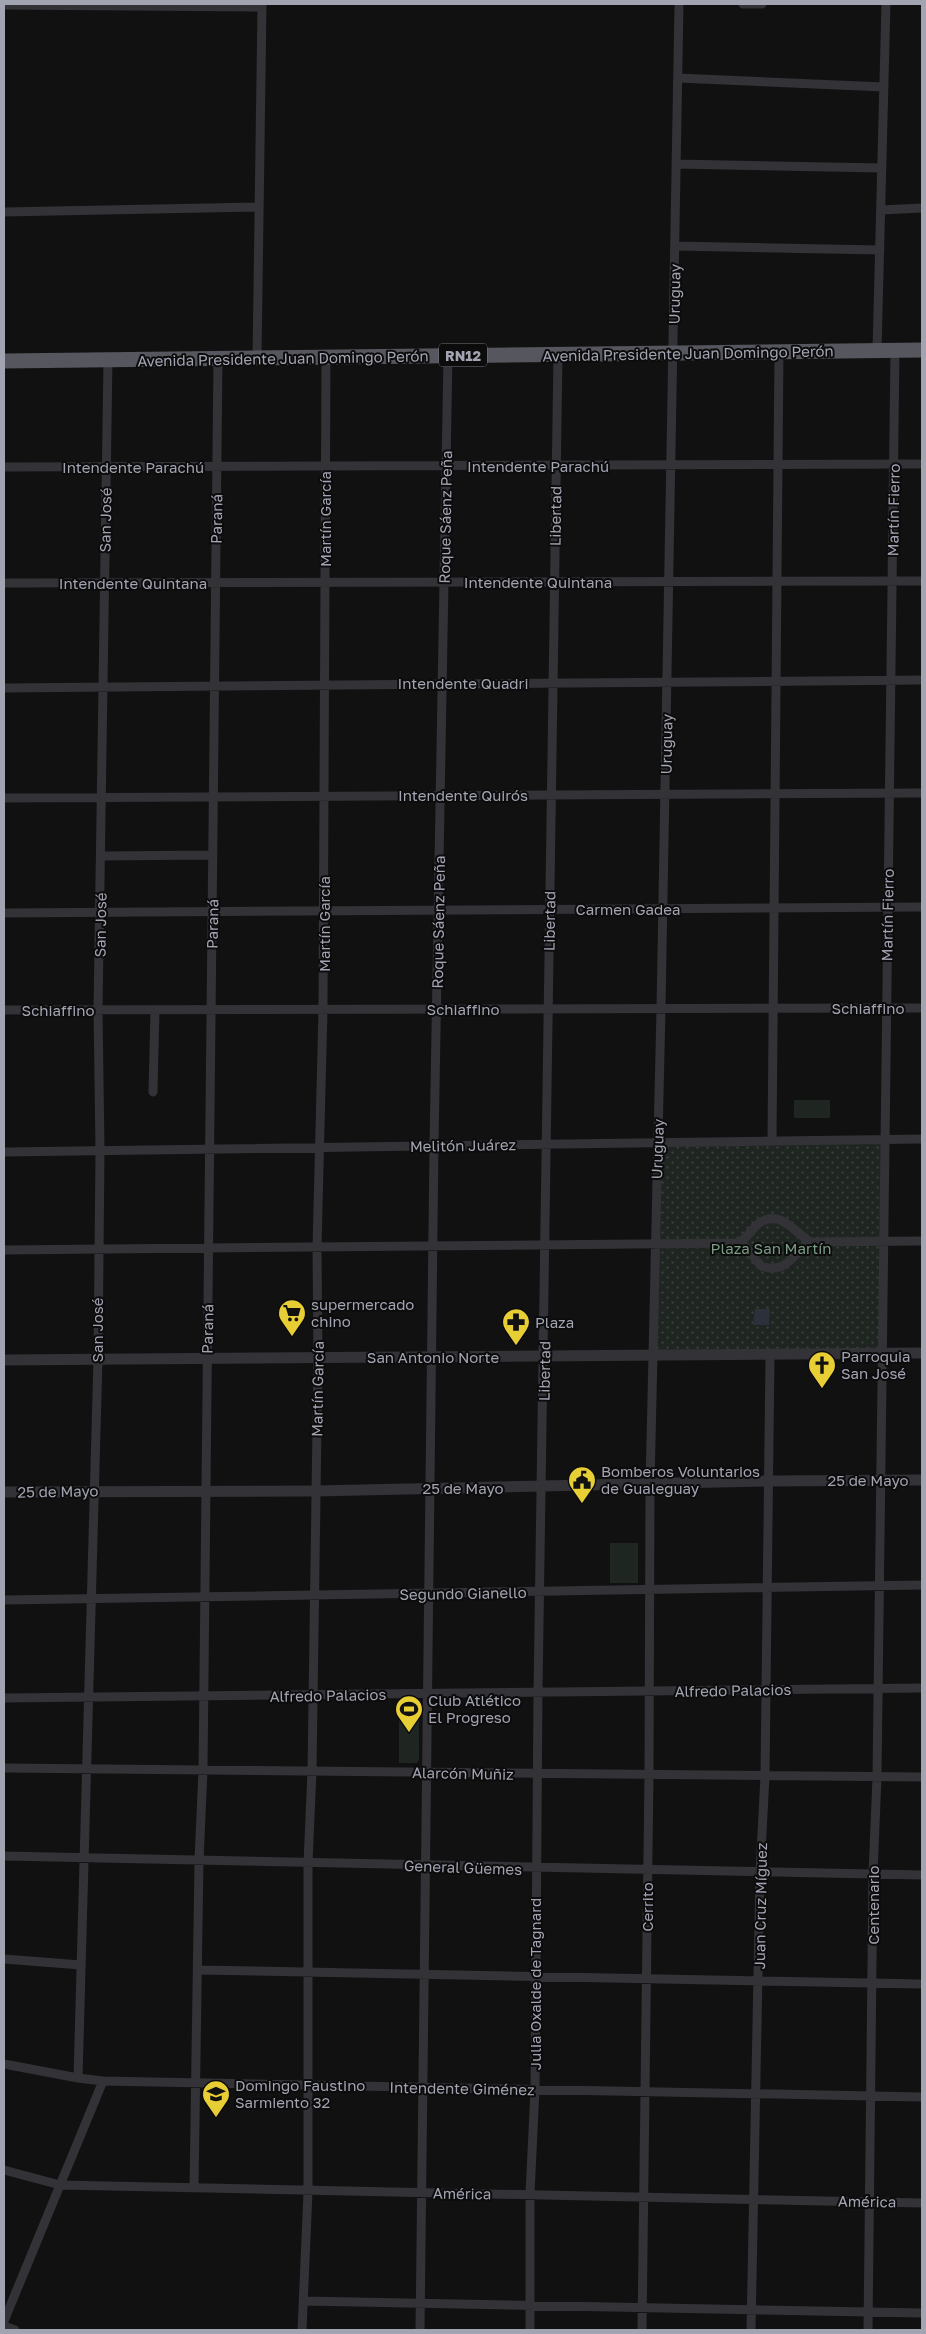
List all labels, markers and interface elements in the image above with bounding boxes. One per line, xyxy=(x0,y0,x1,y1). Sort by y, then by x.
street label: Uruguay xyxy=(664,263,684,325)
street label: Avenida Presidente Juan Domingo Perón xyxy=(542,341,834,365)
road number: RN12 xyxy=(439,344,487,366)
street label: Avenida Presidente Juan Domingo Perón xyxy=(137,346,429,370)
street label: Roque Sáenz Peña xyxy=(435,450,455,584)
street label: Intendente Parachú xyxy=(467,457,609,475)
street label: Intendente Parachú xyxy=(62,458,204,476)
street label: Martín Fierro xyxy=(883,463,903,557)
street label: Martín García xyxy=(316,471,334,567)
street label: Libertad xyxy=(545,486,565,546)
street label: San José xyxy=(95,487,115,553)
street label: Paraná xyxy=(207,494,225,544)
street label: Intendente Quintana xyxy=(464,573,612,591)
street label: Intendente Quintana xyxy=(59,574,207,592)
street label: Intendente Quadri xyxy=(398,674,528,692)
street label: Uruguay xyxy=(656,713,676,775)
street label: Intendente Quirós xyxy=(398,786,528,804)
street label: Roque Sáenz Peña xyxy=(428,855,448,989)
street label: Martín Fierro xyxy=(877,868,897,962)
street label: Martín García xyxy=(315,876,333,972)
street label: Libertad xyxy=(539,891,559,951)
street label: San José xyxy=(90,892,110,958)
street label: Paraná xyxy=(203,899,221,949)
street label: Carmen Gadea xyxy=(576,900,680,918)
street label: Schiaffino xyxy=(832,999,904,1017)
street label: Schiaffino xyxy=(427,1000,499,1018)
street label: Schiaffino xyxy=(22,1001,94,1019)
street label: Uruguay xyxy=(647,1118,667,1180)
street label: Melitón Juárez xyxy=(410,1135,517,1155)
park label: Plaza San Martín xyxy=(711,1239,831,1257)
place label: supermercado chino xyxy=(311,1295,414,1330)
street label: San José xyxy=(88,1297,106,1363)
supermarket icon: supermercado chino xyxy=(277,1298,307,1337)
street label: Paraná xyxy=(198,1304,216,1354)
pharmacy icon: Plaza xyxy=(501,1307,531,1346)
place label: Plaza xyxy=(535,1313,574,1331)
street label: Martín García xyxy=(307,1341,327,1437)
street label: Libertad xyxy=(534,1341,554,1401)
place label: Parroquia San José xyxy=(841,1347,911,1382)
street label: San Antonio Norte xyxy=(367,1348,500,1366)
church icon: Parroquia San José xyxy=(807,1350,837,1389)
place label: Bomberos Voluntarios de Gualeguay xyxy=(601,1462,760,1497)
public building icon: Bomberos Voluntarios de Gualeguay xyxy=(567,1465,597,1504)
street label: 25 de Mayo xyxy=(827,1471,909,1489)
street label: 25 de Mayo xyxy=(422,1479,504,1497)
street label: 25 de Mayo xyxy=(17,1481,99,1501)
street label: Segundo Gianello xyxy=(399,1583,527,1603)
street label: Alfredo Palacios xyxy=(675,1680,792,1700)
street label: Alfredo Palacios xyxy=(270,1685,387,1705)
place label: Club Atlético El Progreso xyxy=(428,1691,521,1726)
sports icon: Club Atlético El Progreso xyxy=(394,1694,424,1733)
street label: Alarcón Muñiz xyxy=(412,1763,514,1783)
street label: Juan Cruz Míguez xyxy=(750,1842,770,1970)
street label: General Güemes xyxy=(404,1856,522,1878)
street label: Centenario xyxy=(864,1865,882,1945)
street label: Cerrito xyxy=(638,1882,656,1932)
street label: Julia Oxalde de Tagnard xyxy=(526,1898,544,2070)
place label: Domingo Faustino Sarmiento 32 xyxy=(235,2076,365,2111)
street label: Intendente Giménez xyxy=(389,2078,535,2098)
school or university icon: Domingo Faustino Sarmiento 32 xyxy=(201,2079,231,2118)
street label: América xyxy=(433,2183,491,2203)
street label: América xyxy=(838,2191,896,2211)

